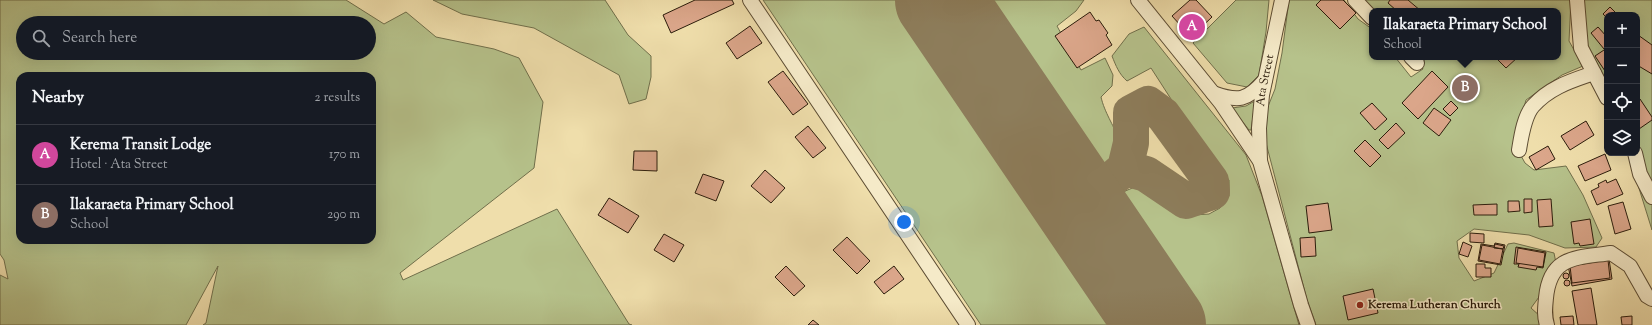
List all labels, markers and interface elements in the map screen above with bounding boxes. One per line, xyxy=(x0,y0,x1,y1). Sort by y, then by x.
popup xyxy=(1369,8,1561,60)
pin: A xyxy=(1179,12,1205,42)
map controls xyxy=(1604,12,1640,156)
button: + xyxy=(1604,12,1640,48)
text: Ilakaraeta Primary School xyxy=(1383,15,1547,36)
search box xyxy=(16,16,376,60)
icon: search xyxy=(30,27,52,49)
text: Search here xyxy=(62,28,137,49)
text: School xyxy=(1383,36,1422,54)
button: − xyxy=(1604,48,1640,84)
street label: Ata Street xyxy=(1252,53,1279,107)
pin: B xyxy=(1452,73,1478,103)
button: locate xyxy=(1604,84,1640,120)
text: Nearby xyxy=(32,86,84,110)
text: 2 results xyxy=(315,89,360,107)
button: layers xyxy=(1604,120,1640,156)
text: Kerema Transit Lodge xyxy=(70,135,211,156)
text: A xyxy=(40,146,50,164)
text: 170 m xyxy=(329,146,360,164)
text: Hotel · Ata Street xyxy=(70,156,167,174)
text: Ilakaraeta Primary School xyxy=(70,195,234,216)
text: B xyxy=(41,206,49,224)
text: 290 m xyxy=(327,206,360,224)
your location xyxy=(894,212,914,232)
text: School xyxy=(70,216,109,234)
place label: Kerema Lutheran Church xyxy=(1367,296,1502,314)
marker: Kerema Lutheran Church xyxy=(1355,300,1365,310)

